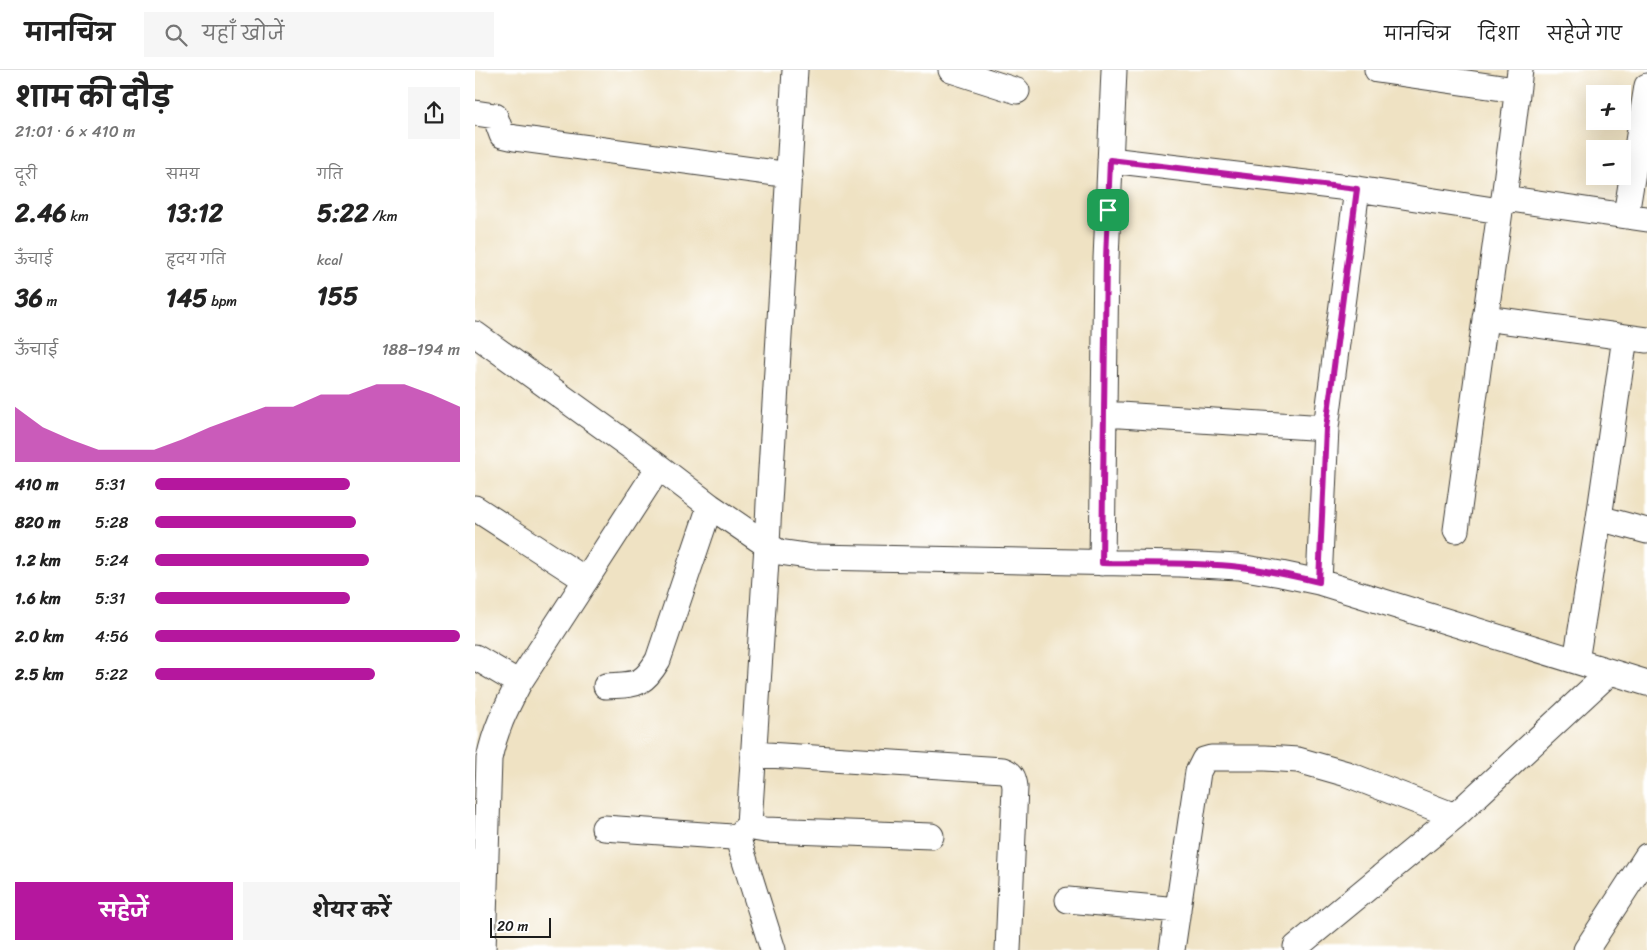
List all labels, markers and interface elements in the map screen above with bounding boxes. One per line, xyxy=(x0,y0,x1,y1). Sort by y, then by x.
text: मानचित्र xyxy=(25,12,114,54)
search box xyxy=(144,12,494,57)
text: यहाँ खोजें xyxy=(202,17,284,50)
text: मानचित्र xyxy=(1384,18,1450,50)
text: दिशा xyxy=(1478,18,1519,50)
text: सहेजे गए xyxy=(1547,18,1622,50)
icon: search xyxy=(162,21,190,49)
text: शाम की दौड़ xyxy=(15,73,171,122)
map controls xyxy=(1586,85,1631,185)
button: + xyxy=(1586,85,1631,130)
button: share xyxy=(408,87,460,139)
text: 21:01 · 6 × 410 m xyxy=(15,117,135,146)
button: − xyxy=(1586,140,1631,185)
text: दूरी xyxy=(15,162,37,187)
text: समय xyxy=(166,162,199,187)
text: गति xyxy=(317,162,342,187)
pin xyxy=(1087,189,1129,231)
text: 2.46 xyxy=(15,190,67,235)
text: 13:12 xyxy=(166,190,223,235)
text: 5:22 xyxy=(317,190,369,235)
icon: arrive xyxy=(1094,196,1122,224)
text: km xyxy=(67,204,89,229)
text: /km xyxy=(369,204,397,229)
text: ऊँचाई xyxy=(15,247,53,272)
text: हृदय गति xyxy=(166,247,226,272)
text: kcal xyxy=(317,248,342,273)
text: 155 xyxy=(317,273,358,318)
text: 36 xyxy=(15,275,43,320)
text: 145 xyxy=(166,275,208,320)
text: m xyxy=(43,289,57,314)
text: bpm xyxy=(208,289,237,314)
text: ऊँचाई xyxy=(15,335,58,364)
text: 188–194 m xyxy=(382,335,460,364)
text: 410 m xyxy=(15,470,58,499)
text: 5:31 xyxy=(95,470,125,499)
text: 820 m xyxy=(15,508,60,537)
text: 5:28 xyxy=(95,508,129,537)
text: 1.2 km xyxy=(15,546,61,575)
text: 5:24 xyxy=(95,546,129,575)
text: 1.6 km xyxy=(15,584,61,613)
text: 5:31 xyxy=(95,584,125,613)
text: 2.0 km xyxy=(15,622,64,651)
text: 4:56 xyxy=(95,622,129,651)
text: 2.5 km xyxy=(15,660,64,689)
text: 5:22 xyxy=(95,660,128,689)
button: सहेजें xyxy=(15,882,233,940)
button: शेयर करें xyxy=(243,882,460,940)
text: 20 m xyxy=(497,914,528,939)
scale bar xyxy=(490,915,551,938)

